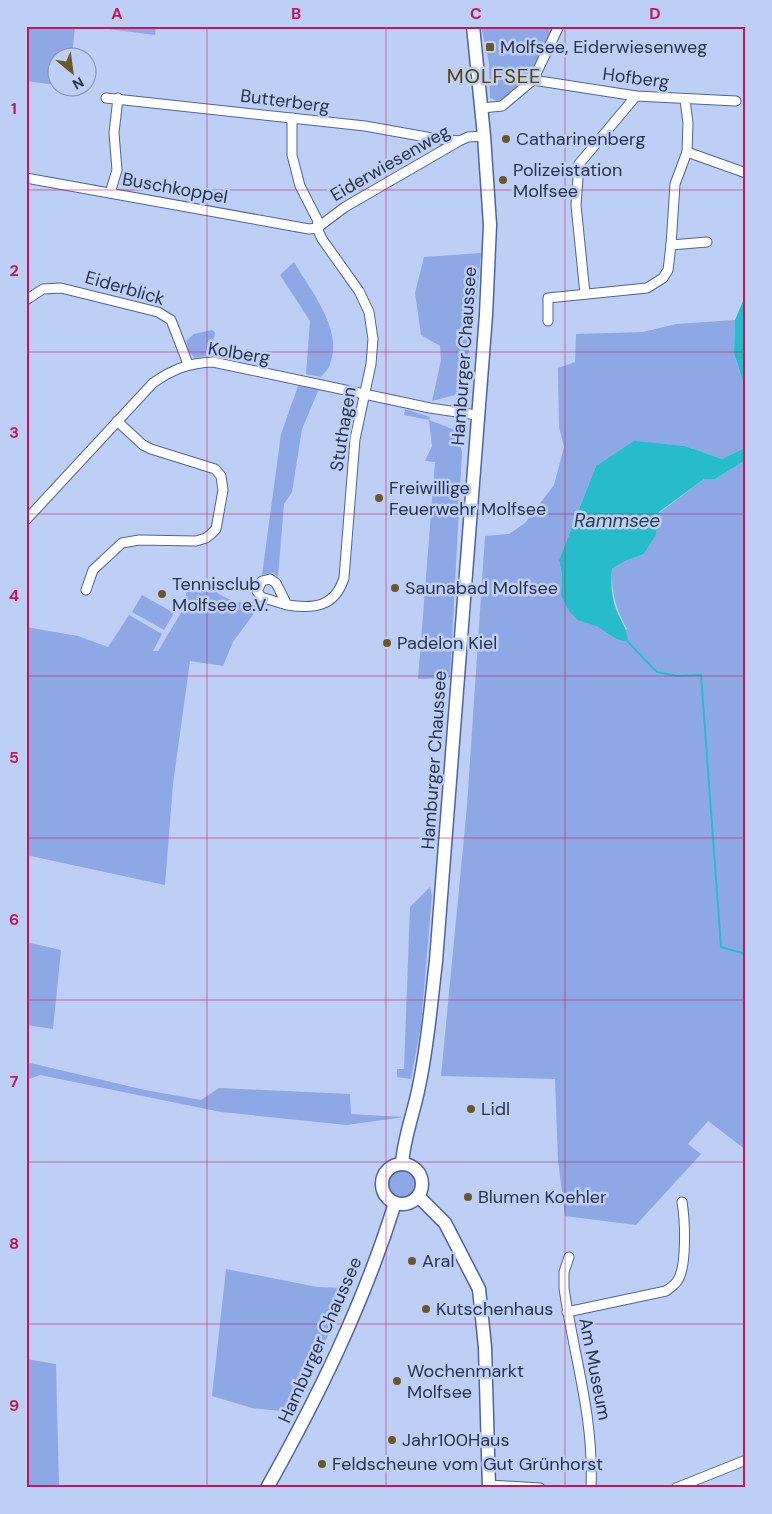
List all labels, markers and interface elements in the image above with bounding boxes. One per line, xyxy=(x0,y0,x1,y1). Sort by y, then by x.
text: A xyxy=(111,3,123,24)
text: B xyxy=(291,3,301,24)
text: C xyxy=(470,3,482,24)
text: D xyxy=(649,3,661,24)
place label: Molfsee, Eiderwiesenweg xyxy=(500,35,707,59)
marker: Molfsee, Eiderwiesenweg xyxy=(484,41,496,53)
north arrow xyxy=(48,48,98,98)
street label: Hofberg xyxy=(601,62,671,94)
district label: MOLFSEE xyxy=(447,63,541,89)
text: N xyxy=(69,73,87,94)
street label: Butterberg xyxy=(239,84,331,118)
text: 1 xyxy=(11,98,17,119)
street label: Eiderwiesenweg xyxy=(326,119,454,207)
place label: Catharinenberg xyxy=(516,127,646,151)
marker: Catharinenberg xyxy=(500,133,512,145)
place label: Polizeistation Molfsee xyxy=(513,158,622,203)
street label: Buschkoppel xyxy=(120,167,230,209)
marker: Polizeistation Molfsee xyxy=(497,174,509,186)
text: 2 xyxy=(9,260,19,281)
street label: Eiderblick xyxy=(82,265,168,311)
street label: Hamburger Chaussee xyxy=(446,266,482,446)
street label: Kolberg xyxy=(206,336,272,370)
street label: Stuthagen xyxy=(324,385,362,473)
text: 3 xyxy=(9,422,19,443)
place label: Freiwillige Feuerwehr Molfsee xyxy=(389,476,546,521)
marker: Freiwillige Feuerwehr Molfsee xyxy=(373,492,385,504)
water label: Rammsee xyxy=(574,508,660,533)
place label: Tennisclub Molfsee e.V. xyxy=(172,572,268,617)
place label: Saunabad Molfsee xyxy=(405,576,558,600)
marker: Saunabad Molfsee xyxy=(389,582,401,594)
text: 4 xyxy=(9,585,19,606)
marker: Tennisclub Molfsee e.V. xyxy=(156,588,168,600)
place label: Padelon Kiel xyxy=(397,631,497,655)
marker: Padelon Kiel xyxy=(381,637,393,649)
street label: Hamburger Chaussee xyxy=(416,670,452,850)
text: 5 xyxy=(9,747,19,768)
text: 6 xyxy=(9,909,19,930)
text: 7 xyxy=(10,1071,19,1092)
place label: Lidl xyxy=(481,1097,510,1121)
marker: Lidl xyxy=(465,1103,477,1115)
place label: Blumen Koehler xyxy=(478,1185,607,1209)
marker: Blumen Koehler xyxy=(462,1191,474,1203)
text: 8 xyxy=(9,1233,19,1254)
place label: Aral xyxy=(422,1249,454,1273)
street label: Hamburger Chaussee xyxy=(273,1253,367,1427)
marker: Aral xyxy=(406,1255,418,1267)
place label: Kutschenhaus xyxy=(436,1297,553,1321)
marker: Kutschenhaus xyxy=(420,1303,432,1315)
street label: Am Museum xyxy=(573,1316,617,1422)
place label: Wochenmarkt Molfsee xyxy=(407,1359,524,1404)
marker: Wochenmarkt Molfsee xyxy=(391,1375,403,1387)
text: 9 xyxy=(9,1395,19,1416)
place label: Jahr100Haus xyxy=(402,1428,509,1452)
marker: Jahr100Haus xyxy=(386,1434,398,1446)
place label: Feldscheune vom Gut Grünhorst xyxy=(332,1452,603,1476)
marker: Feldscheune vom Gut Grünhorst xyxy=(316,1458,328,1470)

